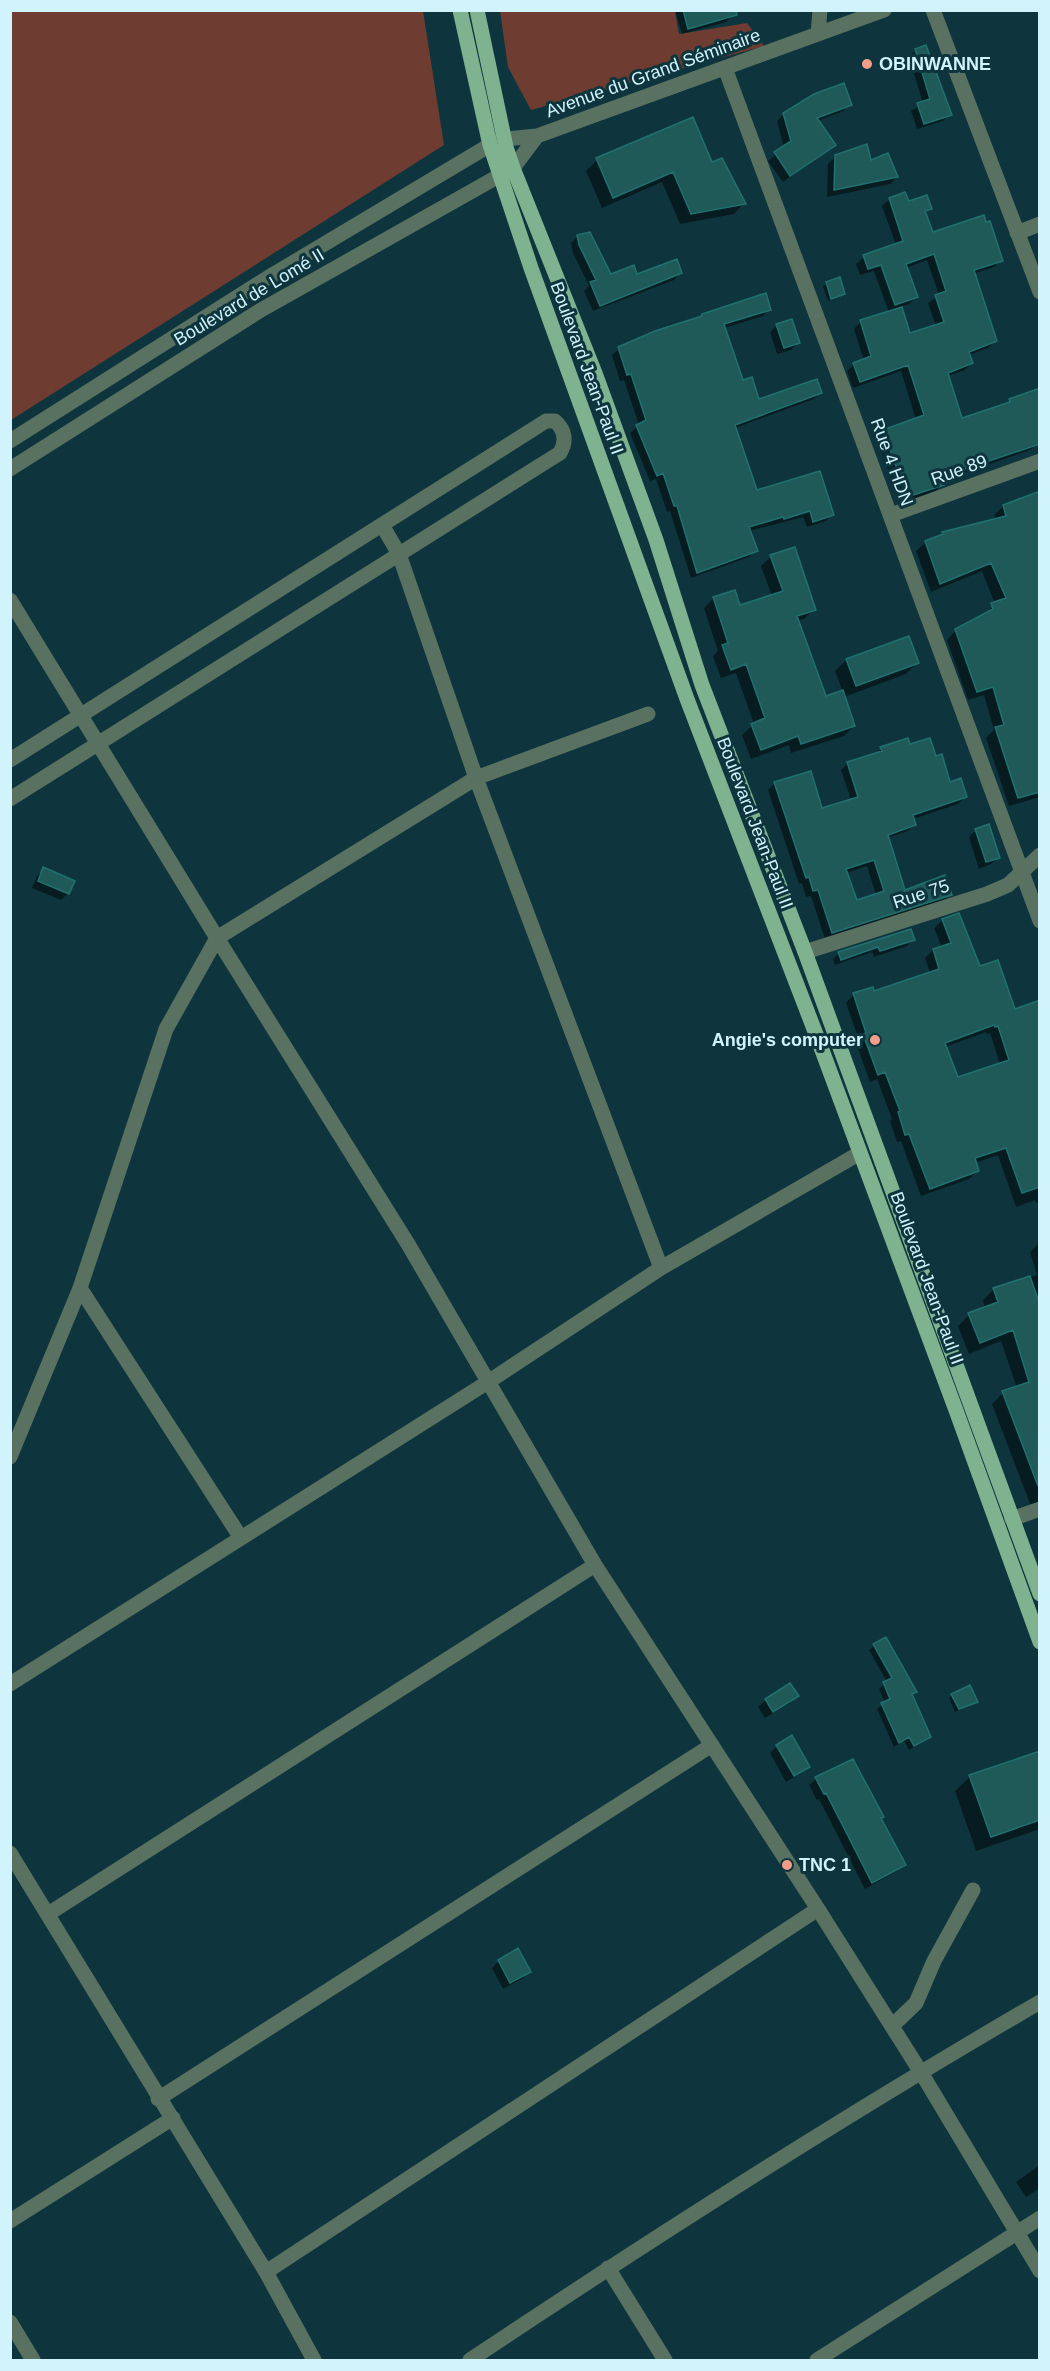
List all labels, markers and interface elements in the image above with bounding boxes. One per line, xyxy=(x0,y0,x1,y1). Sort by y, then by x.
street label: Avenue du Grand Séminaire xyxy=(543,25,763,121)
place label: OBINWANNE xyxy=(879,54,991,74)
marker: OBINWANNE xyxy=(860,57,874,71)
street label: Boulevard de Lomé II xyxy=(171,244,327,350)
street label: Boulevard Jean-Paul II xyxy=(546,279,628,457)
street label: Rue 4 HDN xyxy=(867,415,917,509)
street label: Rue 89 xyxy=(928,451,990,489)
street label: Boulevard Jean-Paul II xyxy=(713,734,797,912)
street label: Rue 75 xyxy=(890,876,952,912)
place label: Angie's computer xyxy=(712,1030,863,1050)
marker: Angie's computer xyxy=(868,1033,882,1047)
street label: Boulevard Jean-Paul II xyxy=(886,1189,968,1367)
place label: TNC 1 xyxy=(799,1855,851,1875)
marker: TNC 1 xyxy=(780,1858,794,1872)

